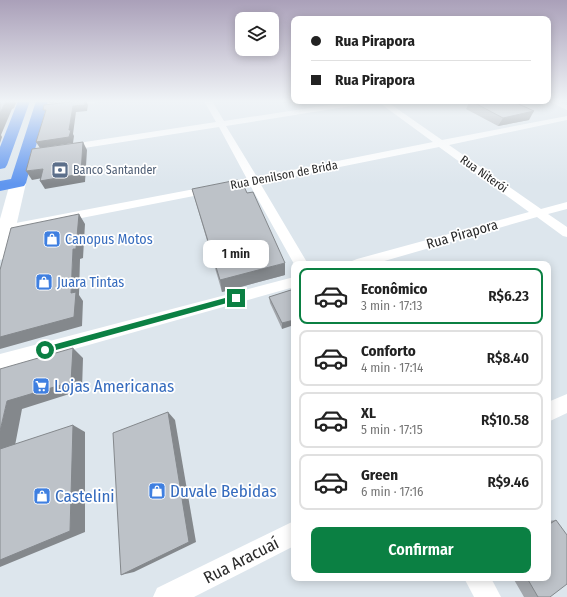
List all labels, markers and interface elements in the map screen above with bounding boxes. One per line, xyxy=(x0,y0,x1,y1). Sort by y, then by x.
map controls xyxy=(235,12,279,56)
button: layers xyxy=(235,12,279,56)
text: Rua Pirapora xyxy=(335,32,415,50)
text: Rua Pirapora xyxy=(335,71,415,89)
street label: Rua Niterói xyxy=(458,153,510,195)
street label: Rua Denilson de Brida xyxy=(229,158,339,192)
bank icon: Banco Santander xyxy=(50,160,70,180)
place label: Banco Santander xyxy=(73,163,157,177)
street label: Rua Pirapora xyxy=(425,216,500,253)
shop icon: Canopus Motos xyxy=(42,229,62,249)
place label: Canopus Motos xyxy=(65,231,153,248)
callout: 1 min xyxy=(203,240,269,268)
text: 1 min xyxy=(222,246,250,261)
shop icon: Juara Tintas xyxy=(34,272,54,292)
place label: Juara Tintas xyxy=(57,274,124,291)
icon: car xyxy=(313,278,349,314)
text: Econômico xyxy=(361,280,428,298)
text: R$6.23 xyxy=(488,287,529,305)
route end xyxy=(227,289,245,307)
text: 3 min · 17:13 xyxy=(361,298,422,313)
icon: car xyxy=(313,340,349,376)
route start xyxy=(36,341,54,359)
text: Conforto xyxy=(361,342,416,360)
text: R$8.40 xyxy=(487,349,529,367)
text: 4 min · 17:14 xyxy=(361,360,423,375)
supermarket icon: Lojas Americanas xyxy=(31,376,51,396)
place label: Lojas Americanas xyxy=(54,376,174,397)
icon: car xyxy=(313,402,349,438)
text: XL xyxy=(361,404,376,422)
text: R$10.58 xyxy=(481,411,529,429)
text: 5 min · 17:15 xyxy=(361,422,423,437)
icon: car xyxy=(313,464,349,500)
text: Green xyxy=(361,466,398,484)
text: R$9.46 xyxy=(488,473,529,491)
shop icon: Duvale Bebidas xyxy=(147,481,167,501)
place label: Duvale Bebidas xyxy=(170,481,277,502)
text: 6 min · 17:16 xyxy=(361,484,424,499)
shop icon: Castelini xyxy=(32,486,52,506)
place label: Castelini xyxy=(55,486,115,507)
button: Confirmar xyxy=(311,527,531,573)
street label: Rua Aracuaí xyxy=(200,533,282,588)

